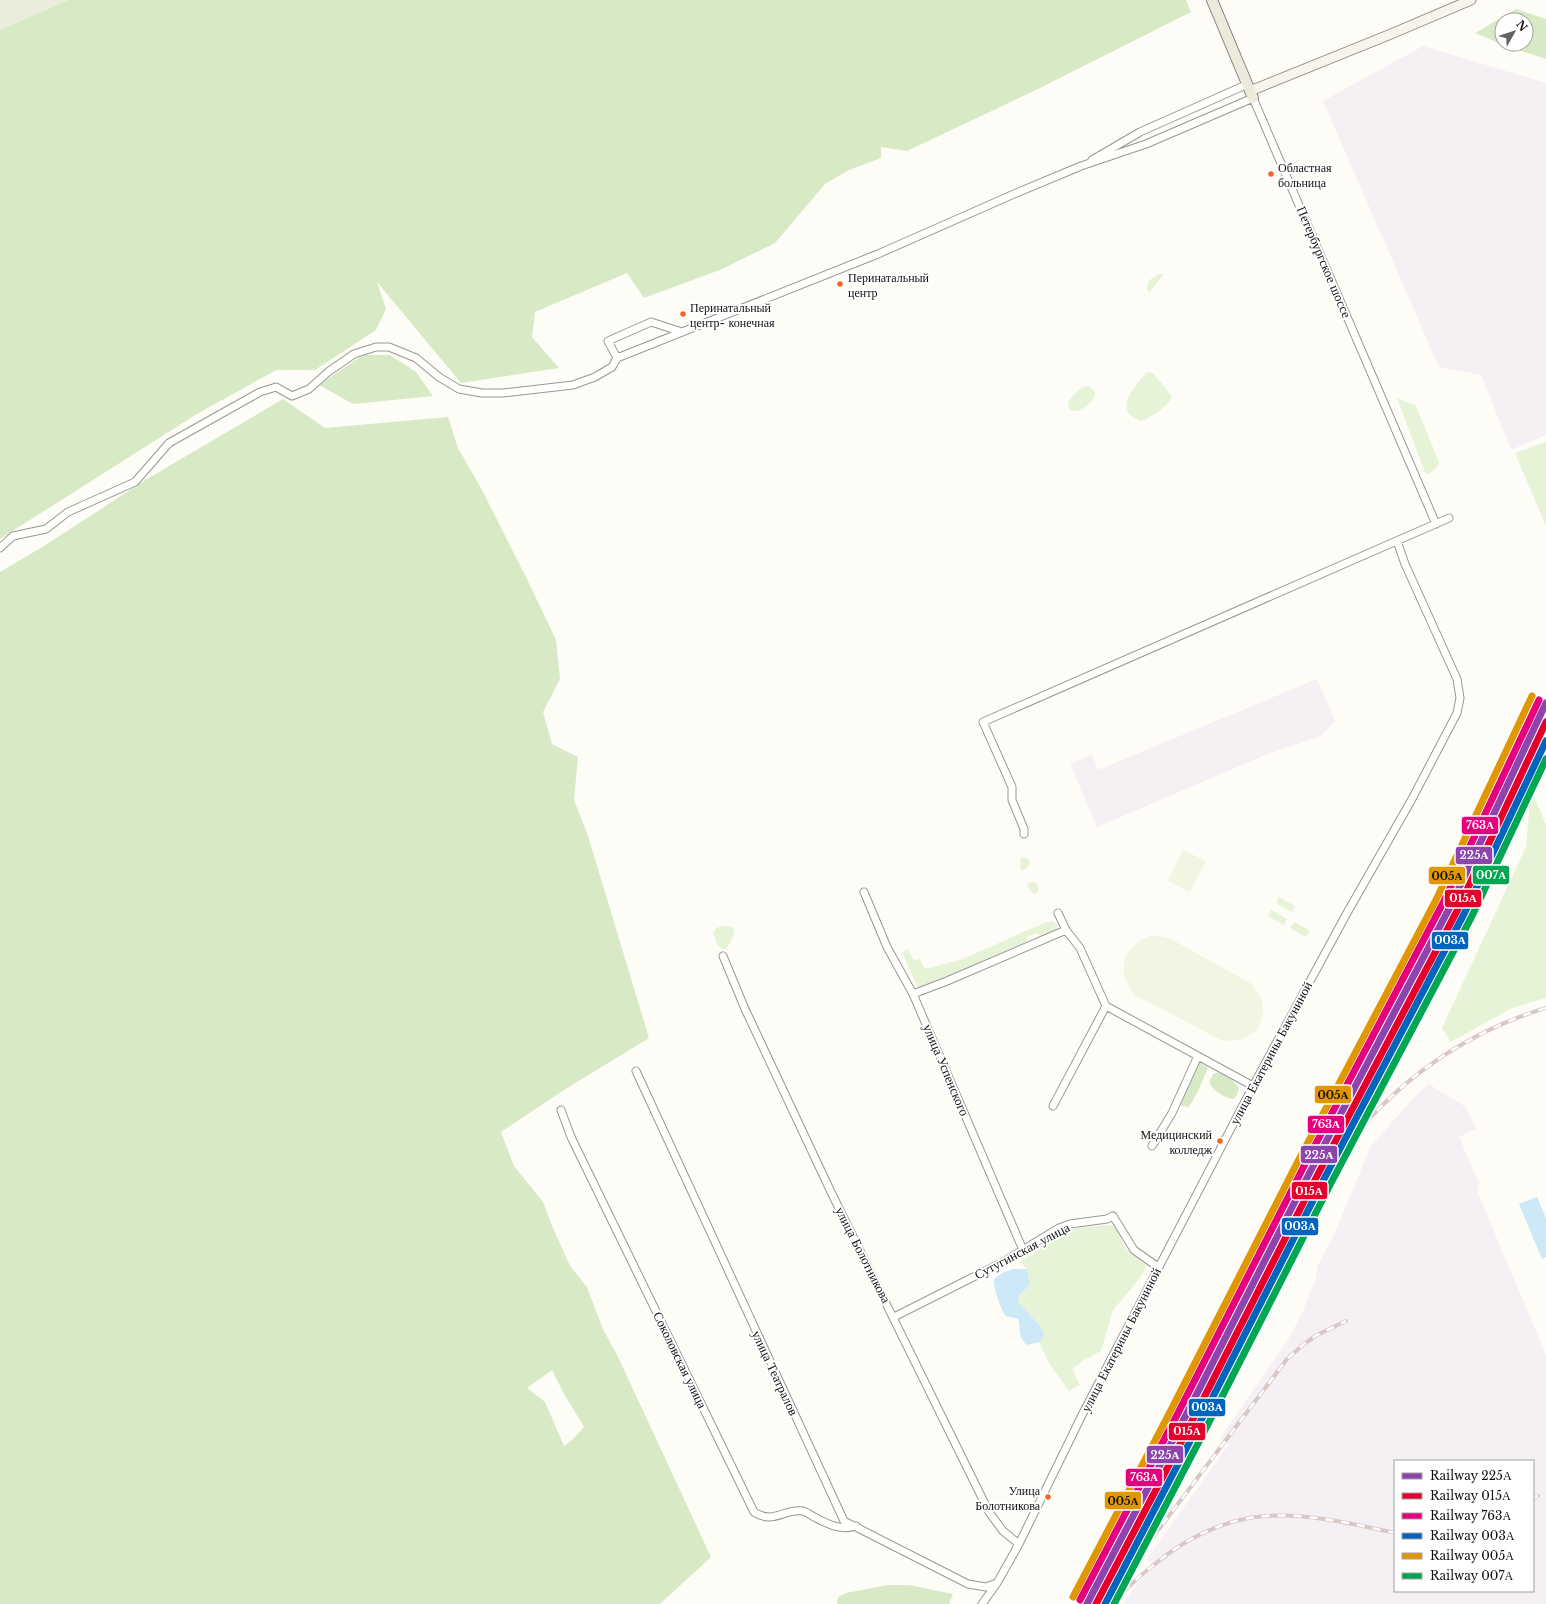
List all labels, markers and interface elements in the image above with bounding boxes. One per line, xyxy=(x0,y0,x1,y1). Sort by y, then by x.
north arrow xyxy=(1494,12,1534,52)
text: N xyxy=(1513,17,1531,35)
place label: Областная больница xyxy=(1278,160,1332,190)
marker: Областная больница xyxy=(1266,169,1276,179)
street label: Петербургское шоссе xyxy=(1293,204,1355,321)
place label: Перинатальный центр xyxy=(848,270,930,300)
marker: Перинатальный центр xyxy=(835,279,845,289)
place label: Перинатальный центр- конечная xyxy=(690,300,775,330)
marker: Перинатальный центр- конечная xyxy=(678,309,688,319)
line badge: 763А xyxy=(1461,816,1499,835)
text: 763А xyxy=(1466,818,1494,832)
line badge: 225А xyxy=(1455,846,1493,865)
text: 225А xyxy=(1460,848,1488,862)
line badge: 007А xyxy=(1472,865,1510,885)
line badge: 005А xyxy=(1428,866,1466,885)
text: 007А xyxy=(1476,868,1506,882)
text: 005А xyxy=(1431,869,1463,883)
line badge: 015А xyxy=(1444,889,1482,908)
text: 015А xyxy=(1449,891,1477,905)
line badge: 003А xyxy=(1431,931,1469,950)
text: 003А xyxy=(1434,933,1466,947)
street label: улица Екатерины Бакуниной xyxy=(1226,978,1316,1128)
street label: улица Успенского xyxy=(919,1021,973,1119)
line badge: 005А xyxy=(1314,1085,1352,1104)
text: 005А xyxy=(1317,1088,1349,1102)
line badge: 763А xyxy=(1307,1115,1345,1134)
text: 763А xyxy=(1312,1117,1340,1131)
place label: Медицинский колледж xyxy=(1141,1127,1213,1157)
marker: Медицинский колледж xyxy=(1215,1136,1225,1146)
line badge: 225А xyxy=(1300,1145,1338,1164)
text: 225А xyxy=(1305,1148,1333,1162)
line badge: 015А xyxy=(1291,1181,1328,1200)
text: 015А xyxy=(1295,1184,1323,1198)
street label: улица Болотникова xyxy=(831,1204,895,1306)
line badge: 003А xyxy=(1281,1217,1319,1236)
street label: Сутугинская улица xyxy=(971,1219,1073,1283)
text: 003А xyxy=(1284,1219,1316,1233)
street label: улица Екатерины Бакуниной xyxy=(1077,1265,1165,1415)
street label: Соколовская улица xyxy=(649,1309,711,1411)
street label: улица Театралов xyxy=(748,1328,802,1418)
line badge: 003А xyxy=(1188,1398,1226,1417)
text: 003А xyxy=(1191,1400,1223,1414)
line badge: 015А xyxy=(1168,1422,1206,1441)
text: 015А xyxy=(1173,1424,1201,1438)
line badge: 225А xyxy=(1146,1445,1184,1464)
text: 225А xyxy=(1151,1448,1179,1462)
legend xyxy=(1394,1460,1534,1592)
line badge: 763А xyxy=(1125,1468,1163,1487)
text: Railway 225А xyxy=(1430,1468,1512,1483)
text: 763А xyxy=(1130,1470,1158,1484)
place label: Улица Болотникова xyxy=(975,1483,1041,1513)
text: Railway 015А xyxy=(1430,1488,1511,1503)
line badge: 005А xyxy=(1104,1491,1142,1510)
marker: Улица Болотникова xyxy=(1043,1492,1053,1502)
text: 005А xyxy=(1107,1494,1139,1508)
text: Railway 763А xyxy=(1430,1508,1511,1523)
text: Railway 003А xyxy=(1430,1528,1515,1543)
text: Railway 005А xyxy=(1430,1548,1514,1563)
text: Railway 007А xyxy=(1430,1568,1513,1583)

